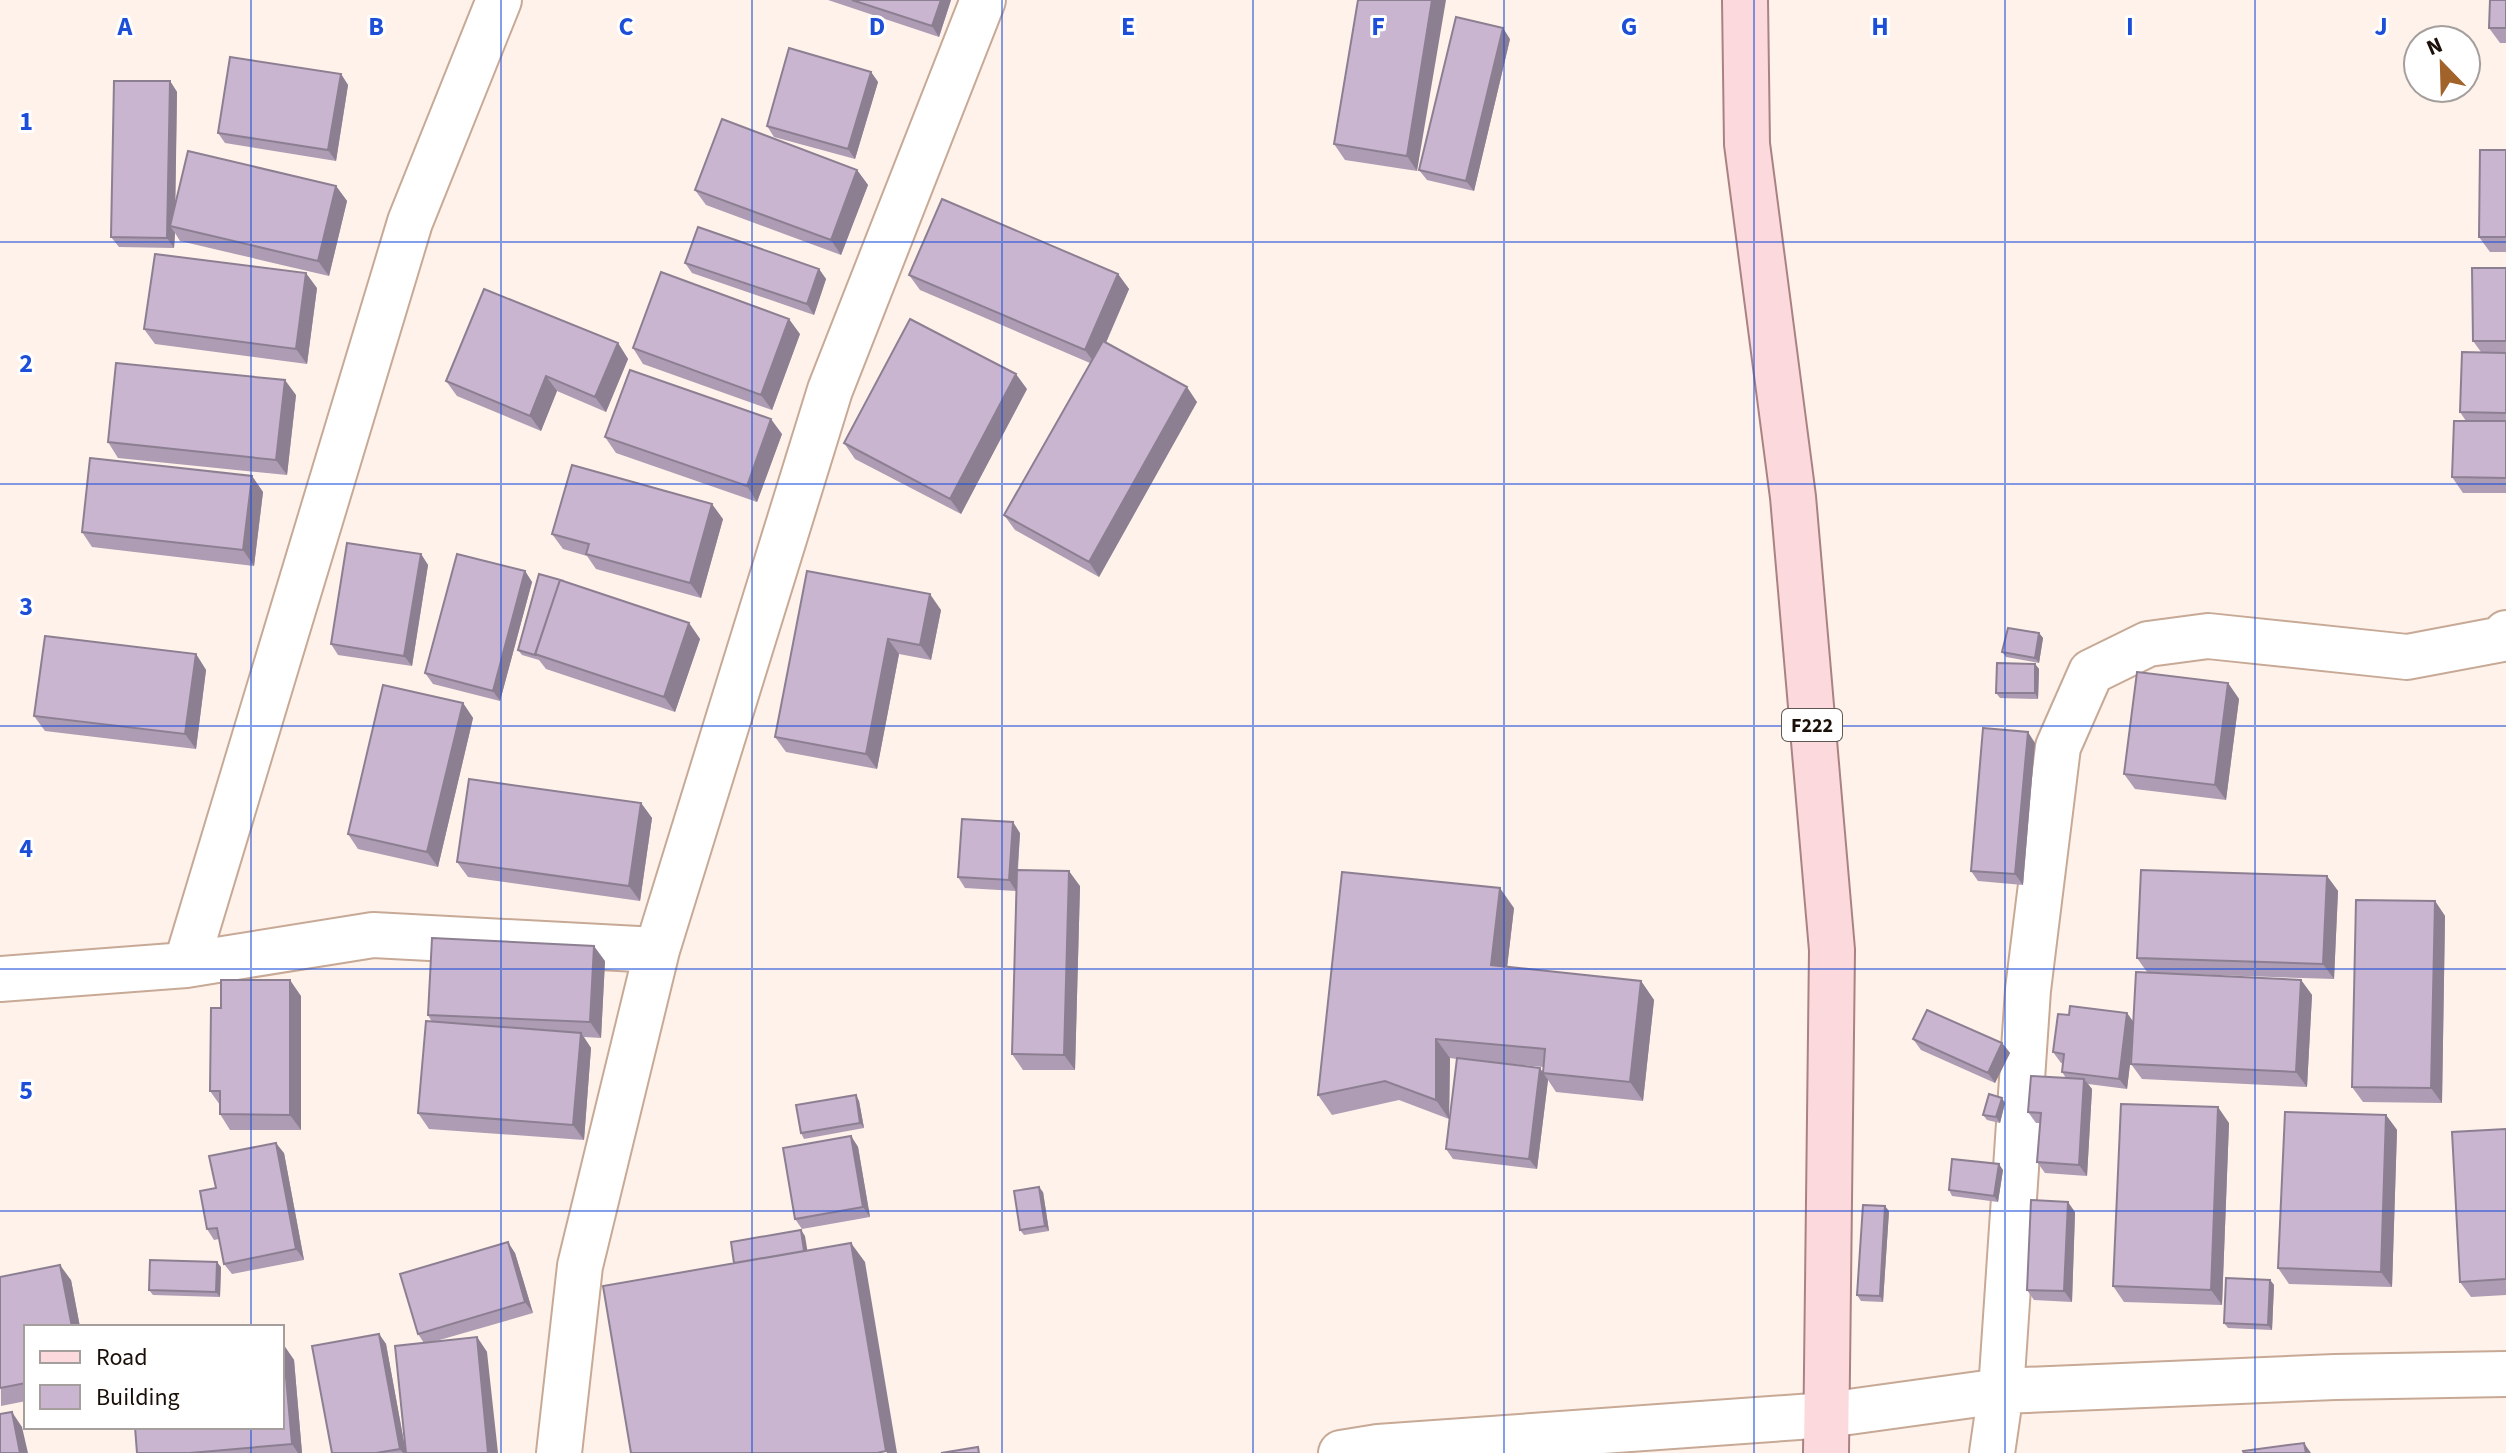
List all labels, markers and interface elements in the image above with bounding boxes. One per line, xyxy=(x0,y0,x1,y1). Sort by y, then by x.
text: A xyxy=(117,8,134,45)
text: B xyxy=(368,8,384,45)
text: C xyxy=(618,8,634,45)
text: D xyxy=(869,8,885,45)
text: E xyxy=(1121,8,1135,45)
text: F xyxy=(1371,8,1385,45)
text: G xyxy=(1621,8,1637,45)
text: H xyxy=(1871,8,1889,45)
text: I xyxy=(2126,8,2134,45)
text: J xyxy=(2374,8,2388,45)
north arrow xyxy=(2402,24,2482,104)
text: N xyxy=(2422,29,2448,64)
text: 1 xyxy=(19,103,33,140)
text: 2 xyxy=(19,345,33,382)
text: 3 xyxy=(19,588,33,625)
road number: F222 xyxy=(1782,709,1842,741)
text: 4 xyxy=(19,830,33,867)
text: 5 xyxy=(19,1072,33,1109)
legend xyxy=(24,1325,284,1429)
text: Road xyxy=(96,1340,148,1375)
text: Building xyxy=(96,1380,180,1415)

